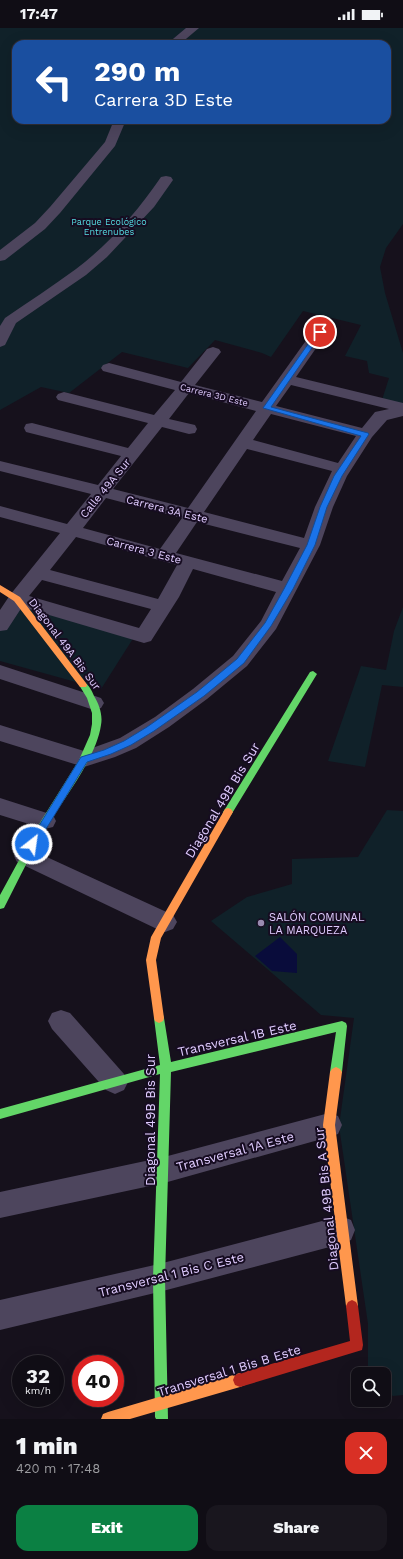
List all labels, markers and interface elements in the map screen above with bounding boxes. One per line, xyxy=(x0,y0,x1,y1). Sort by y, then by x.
text: 17:47 xyxy=(20,5,58,23)
text: 290 m xyxy=(94,55,180,88)
icon: left xyxy=(28,56,80,108)
text: Carrera 3D Este xyxy=(94,89,233,110)
park label: Parque Ecológico Entrenubes xyxy=(71,217,147,237)
pin xyxy=(303,315,337,349)
icon: arrive xyxy=(309,321,331,343)
street label: Carrera 3D Este xyxy=(179,382,249,408)
street label: Calle 49A Sur xyxy=(77,456,134,521)
street label: Carrera 3A Este xyxy=(125,493,209,526)
street label: Carrera 3 Este xyxy=(105,534,183,567)
street label: Diagonal 49A Bis Sur xyxy=(26,596,104,693)
street label: Diagonal 49B Bis Sur xyxy=(182,740,263,861)
position arrow xyxy=(11,823,53,865)
place label: SALÓN COMUNAL LA MARQUEZA xyxy=(269,910,365,937)
marker: SALÓN COMUNAL LA MARQUEZA xyxy=(256,918,266,928)
street label: Transversal 1B Este xyxy=(176,1018,298,1059)
street label: Diagonal 49B Bis Sur xyxy=(143,1054,158,1186)
street label: Diagonal 49B Bis A Sur xyxy=(312,1127,341,1271)
street label: Transversal 1A Este xyxy=(175,1129,296,1174)
street label: Transversal 1 Bis C Este xyxy=(97,1249,245,1300)
street label: Transversal 1 Bis B Este xyxy=(156,1342,303,1399)
speed limit sign: 40 xyxy=(72,1355,124,1407)
text: 32 xyxy=(26,1364,50,1388)
map controls xyxy=(351,1367,391,1407)
button: search xyxy=(351,1367,391,1407)
text: km/h xyxy=(25,1385,51,1396)
text: 1 min xyxy=(16,1432,78,1460)
button: close xyxy=(345,1432,387,1474)
text: 420 m · 17:48 xyxy=(16,1461,100,1476)
button: Exit xyxy=(16,1505,198,1551)
button: Share xyxy=(206,1505,387,1551)

